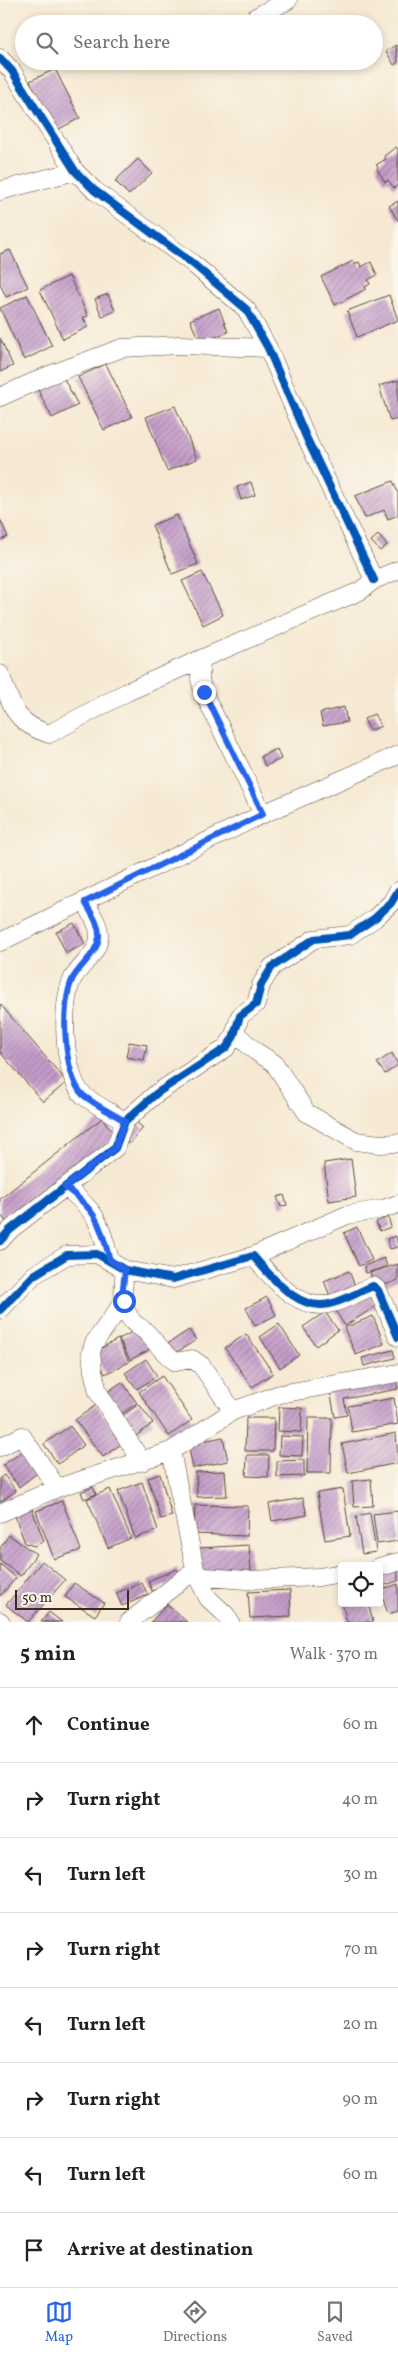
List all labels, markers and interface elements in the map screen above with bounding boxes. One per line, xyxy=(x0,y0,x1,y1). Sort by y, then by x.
search box xyxy=(15,15,383,70)
icon: search xyxy=(33,29,61,57)
text: Search here xyxy=(73,30,170,56)
route end xyxy=(193,681,216,704)
route start xyxy=(113,1290,136,1313)
map controls xyxy=(338,1562,383,1607)
button: locate xyxy=(338,1562,383,1607)
scale bar xyxy=(15,1587,129,1610)
text: 50 m xyxy=(22,1589,52,1608)
text: 5 min xyxy=(20,1640,76,1669)
text: Walk · 370 m xyxy=(290,1644,378,1666)
icon: ahead xyxy=(20,1711,48,1739)
text: Continue xyxy=(67,1712,150,1738)
text: 60 m xyxy=(343,1714,378,1736)
icon: right xyxy=(20,1786,48,1814)
text: Turn right xyxy=(67,1787,160,1813)
text: 40 m xyxy=(342,1789,378,1811)
icon: left xyxy=(20,1861,48,1889)
text: Turn left xyxy=(67,1862,146,1888)
text: 30 m xyxy=(343,1864,378,1886)
icon: right xyxy=(20,1936,48,1964)
text: Turn right xyxy=(67,1937,160,1963)
text: 70 m xyxy=(344,1939,378,1961)
icon: left xyxy=(20,2011,48,2039)
text: Turn left xyxy=(67,2012,146,2038)
text: 20 m xyxy=(343,2014,378,2036)
icon: right xyxy=(20,2086,48,2114)
text: Turn right xyxy=(67,2087,160,2113)
text: 90 m xyxy=(342,2089,378,2111)
icon: left xyxy=(20,2161,48,2189)
text: Turn left xyxy=(67,2162,146,2188)
text: 60 m xyxy=(343,2164,378,2186)
icon: arrive xyxy=(20,2236,48,2264)
text: Arrive at destination xyxy=(67,2237,253,2263)
tab: Map xyxy=(45,2298,73,2347)
tab: Directions xyxy=(163,2298,227,2347)
tab: Saved xyxy=(317,2298,353,2347)

